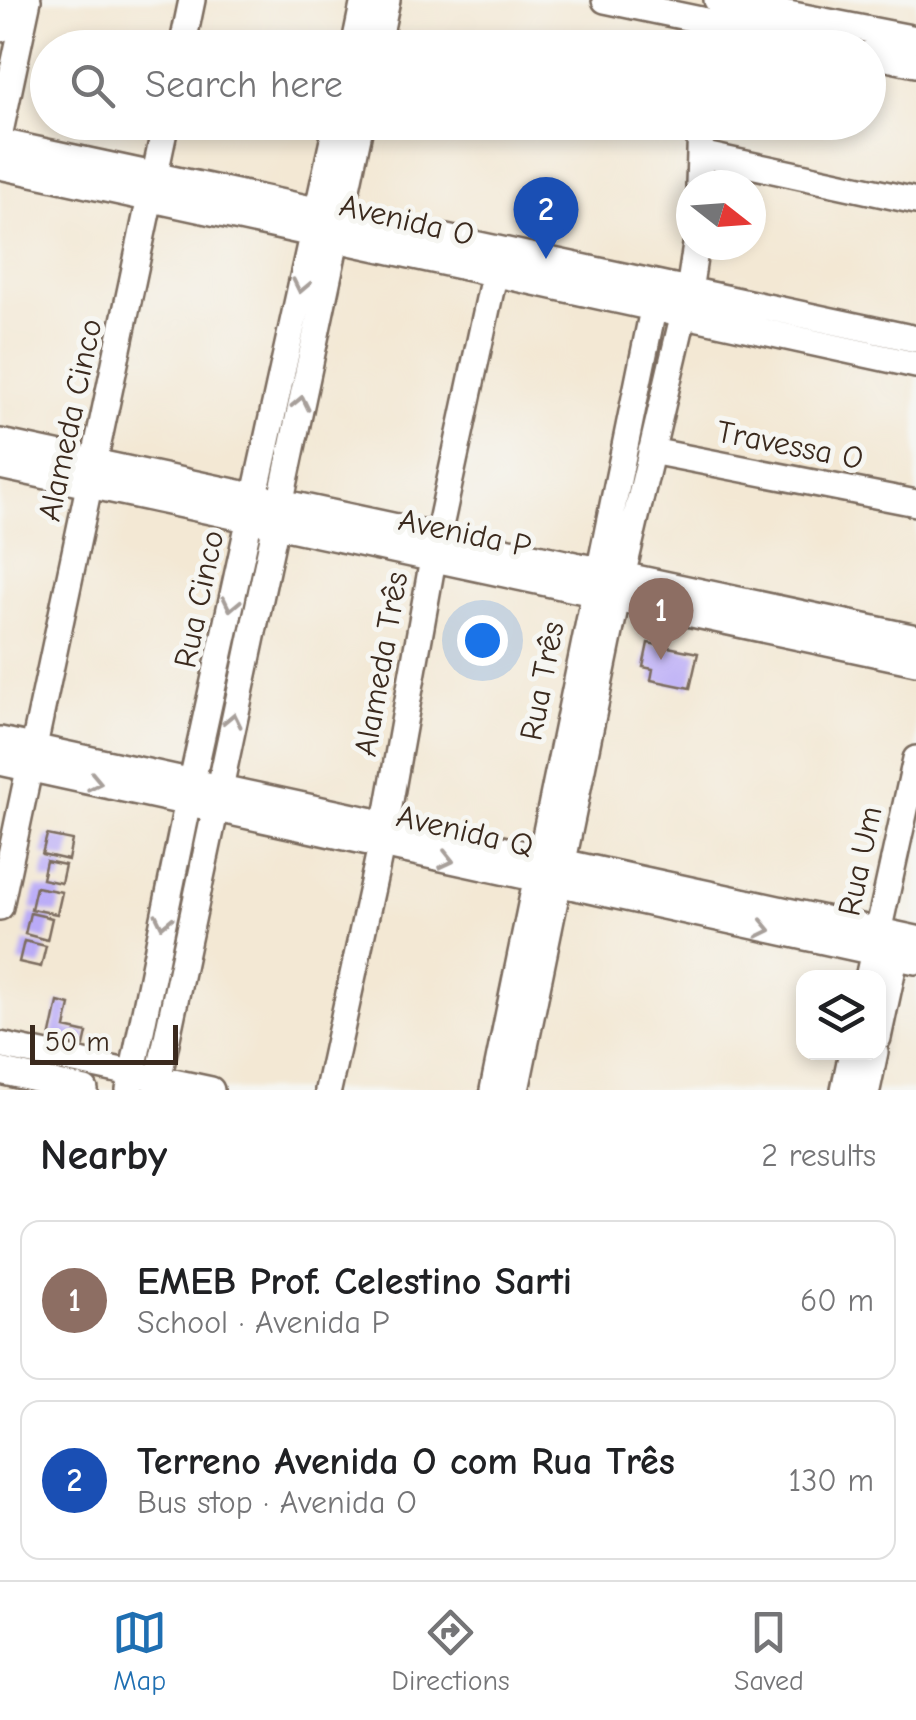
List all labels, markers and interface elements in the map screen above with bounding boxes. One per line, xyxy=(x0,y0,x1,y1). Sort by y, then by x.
search box xyxy=(30,30,886,140)
icon: search xyxy=(65,58,120,113)
text: Search here xyxy=(145,63,343,107)
north arrow xyxy=(676,170,766,260)
pin: 2 xyxy=(514,176,578,259)
street label: Avenida O xyxy=(336,187,478,253)
one-way arrow xyxy=(292,277,313,294)
street label: Alameda Cinco xyxy=(31,316,109,524)
one-way arrow xyxy=(289,394,310,411)
street label: Travessa O xyxy=(714,413,866,477)
street label: Avenida P xyxy=(395,501,535,565)
street label: Rua Cinco xyxy=(166,527,232,671)
street label: Alameda Três xyxy=(347,569,415,759)
pin: 1 xyxy=(628,578,694,660)
one-way arrow xyxy=(222,595,243,612)
your location xyxy=(457,615,508,666)
street label: Rua Três xyxy=(512,618,572,744)
one-way arrow xyxy=(221,712,242,729)
one-way arrow xyxy=(87,770,104,791)
street label: Avenida Q xyxy=(393,797,537,865)
street label: Rua Um xyxy=(830,803,890,919)
one-way arrow xyxy=(438,848,455,869)
one-way arrow xyxy=(154,912,175,929)
one-way arrow xyxy=(755,918,772,939)
map controls xyxy=(796,970,886,1060)
button: layers xyxy=(796,970,886,1060)
scale bar xyxy=(30,1020,178,1064)
text: 50 m xyxy=(45,1026,110,1058)
text: Nearby xyxy=(40,1131,167,1180)
text: 2 results xyxy=(761,1137,876,1174)
text: EMEB Prof. Celestino Sarti xyxy=(137,1260,572,1304)
text: 1 xyxy=(68,1282,81,1319)
text: 60 m xyxy=(800,1282,874,1319)
text: School · Avenida P xyxy=(137,1304,390,1341)
text: Terreno Avenida O com Rua Três xyxy=(137,1440,675,1484)
text: 2 xyxy=(67,1462,82,1499)
text: 130 m xyxy=(788,1462,874,1499)
text: Bus stop · Avenida O xyxy=(137,1484,417,1521)
tab: Map xyxy=(112,1605,167,1697)
tab: Directions xyxy=(391,1605,510,1697)
tab: Saved xyxy=(734,1605,804,1697)

